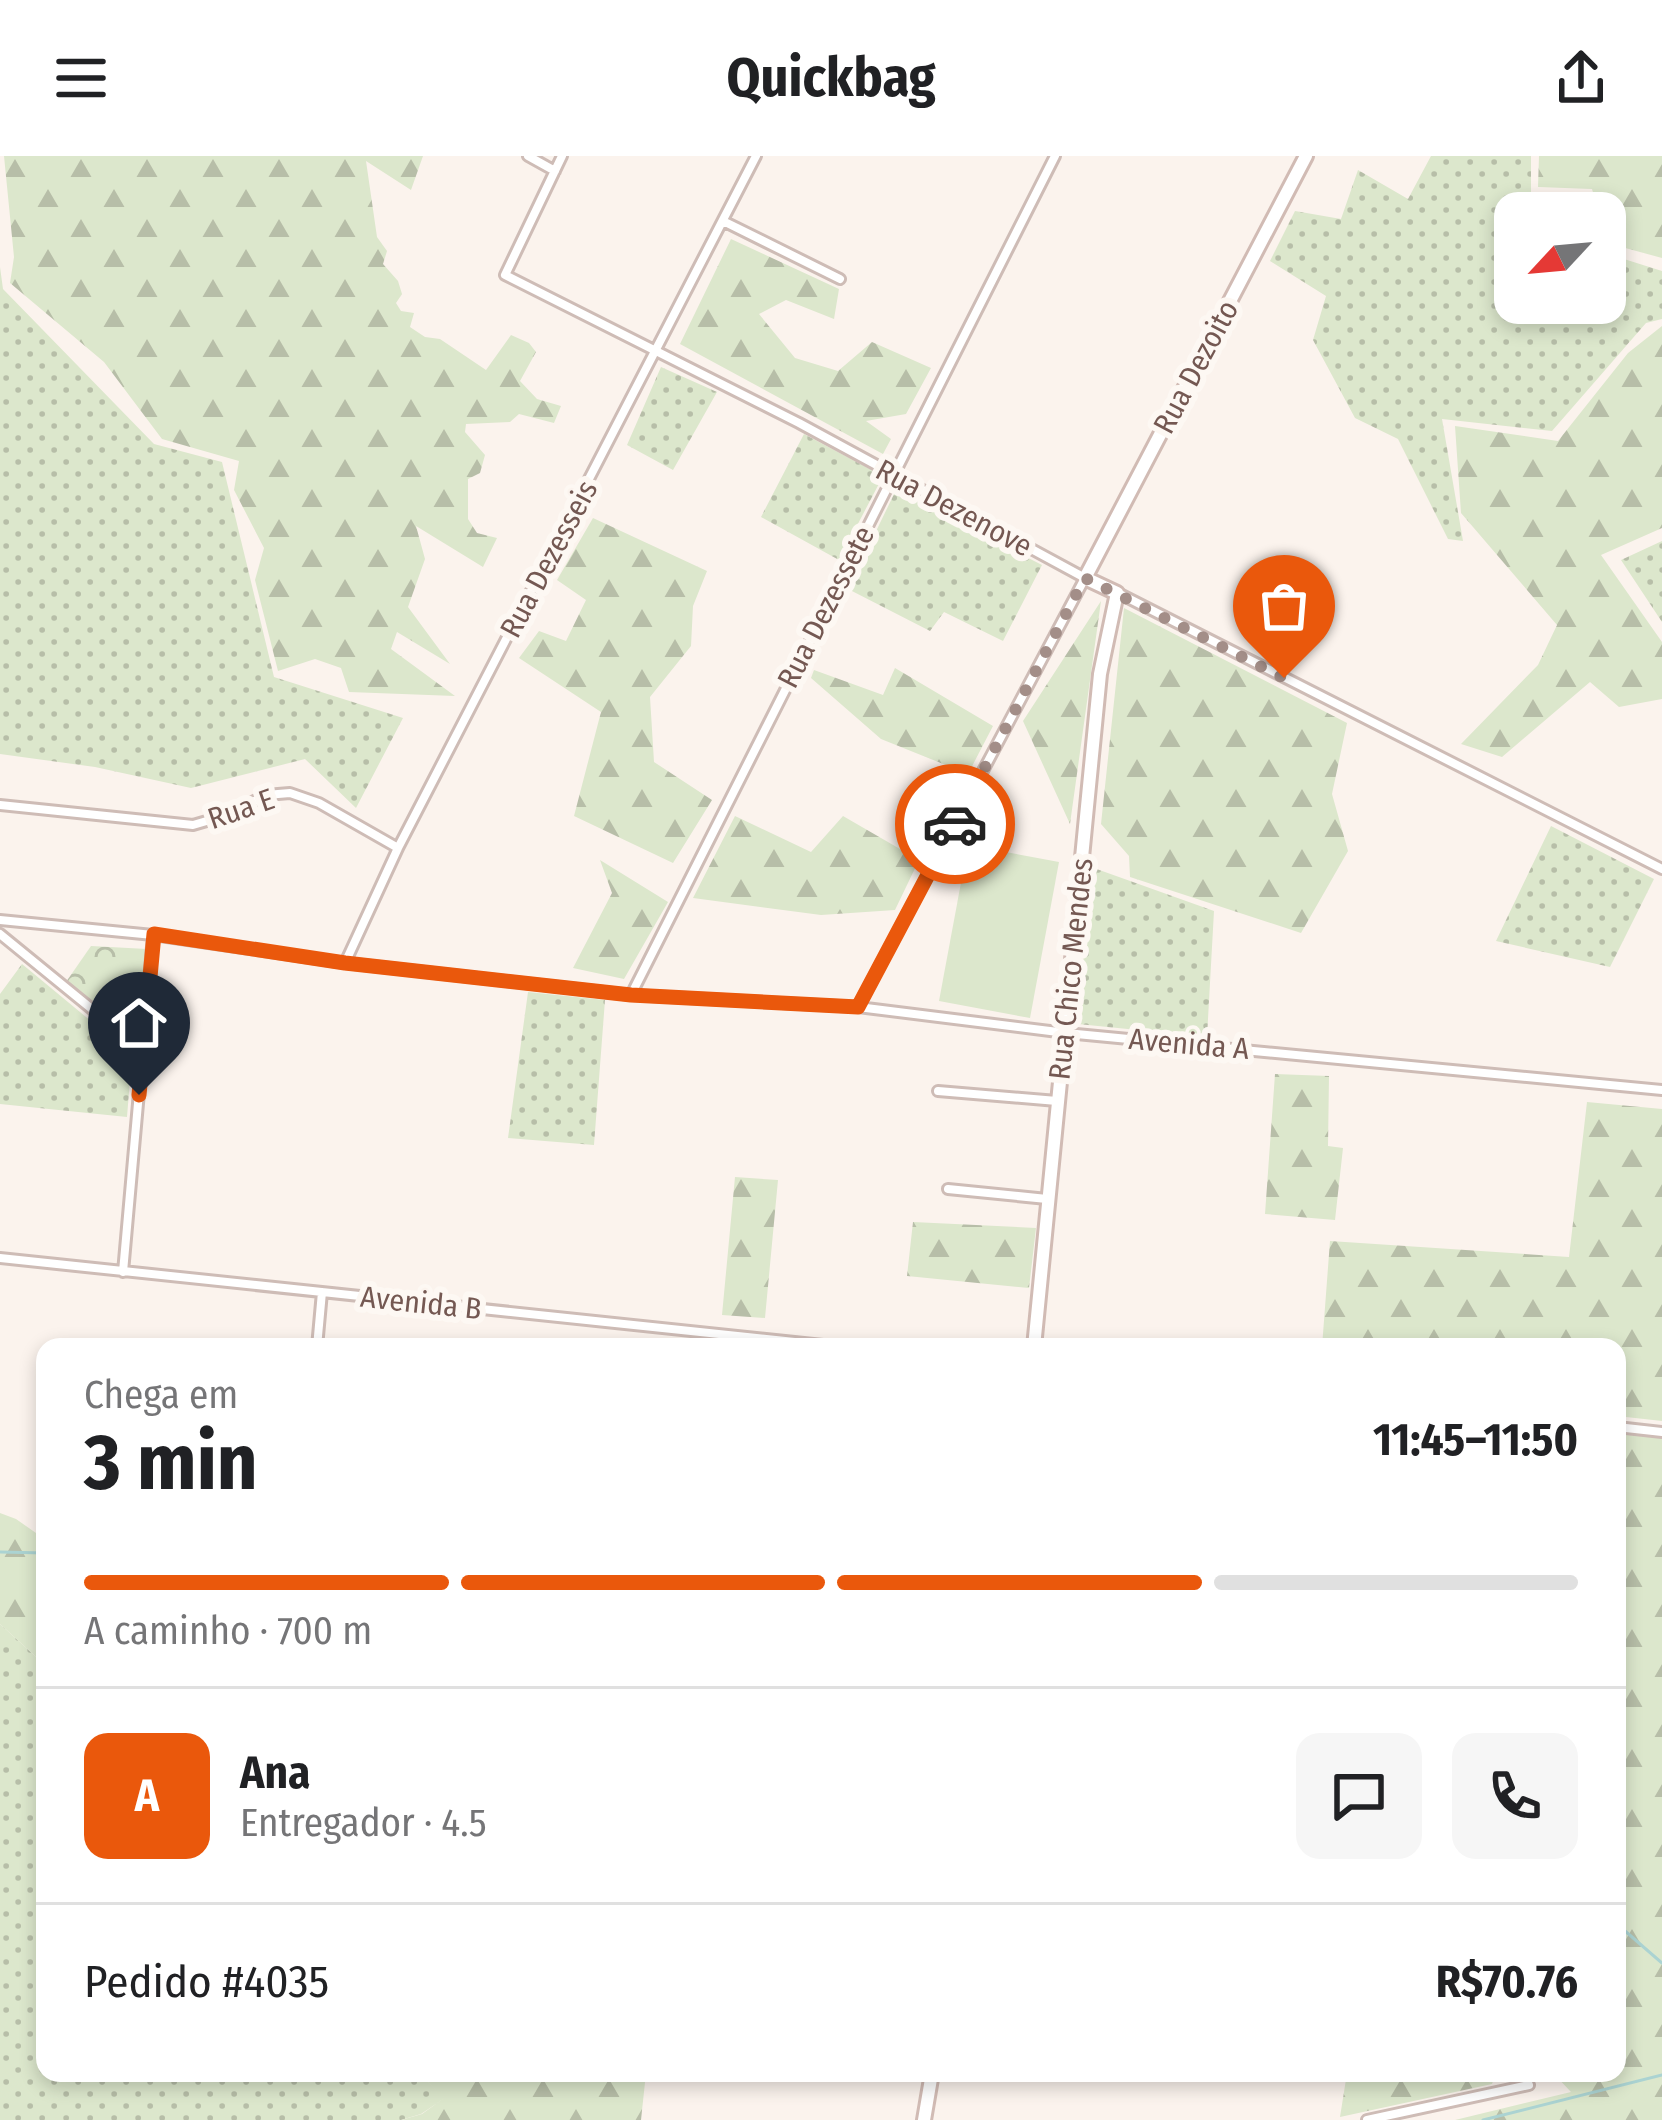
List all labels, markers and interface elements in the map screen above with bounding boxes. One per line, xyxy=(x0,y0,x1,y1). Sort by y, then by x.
icon: menu xyxy=(48,45,114,111)
icon: share xyxy=(1548,45,1614,111)
text: Quickbag xyxy=(726,46,936,110)
north arrow xyxy=(1494,192,1626,324)
map controls xyxy=(1494,192,1626,324)
street label: Rua Dezoito xyxy=(1146,294,1246,440)
street label: Rua Dezenove xyxy=(870,452,1038,564)
street label: Rua Dezesseis xyxy=(493,474,605,644)
street label: Rua Dezessete xyxy=(770,520,882,694)
pin xyxy=(1233,555,1335,678)
icon: bag xyxy=(1251,573,1317,639)
courier xyxy=(895,764,1015,884)
street label: Rua E xyxy=(203,781,279,837)
icon: car xyxy=(922,791,988,857)
street label: Rua Chico Mendes xyxy=(1041,856,1101,1082)
pin xyxy=(88,972,190,1095)
icon: home xyxy=(106,990,172,1056)
street label: Avenida A xyxy=(1127,1021,1251,1067)
street label: Avenida B xyxy=(359,1279,483,1327)
text: Chega em xyxy=(84,1372,238,1418)
text: 11:45–11:50 xyxy=(1373,1413,1578,1467)
text: 3 min xyxy=(84,1416,258,1510)
text: A caminho · 700 m xyxy=(84,1608,372,1654)
button: chat xyxy=(1296,1733,1422,1859)
button: phone xyxy=(1452,1733,1578,1859)
text: Ana xyxy=(240,1746,310,1800)
text: A xyxy=(135,1769,159,1823)
text: Entregador · 4.5 xyxy=(240,1800,487,1846)
text: Pedido #4035 xyxy=(84,1955,329,2009)
text: R$70.76 xyxy=(1436,1955,1578,2009)

